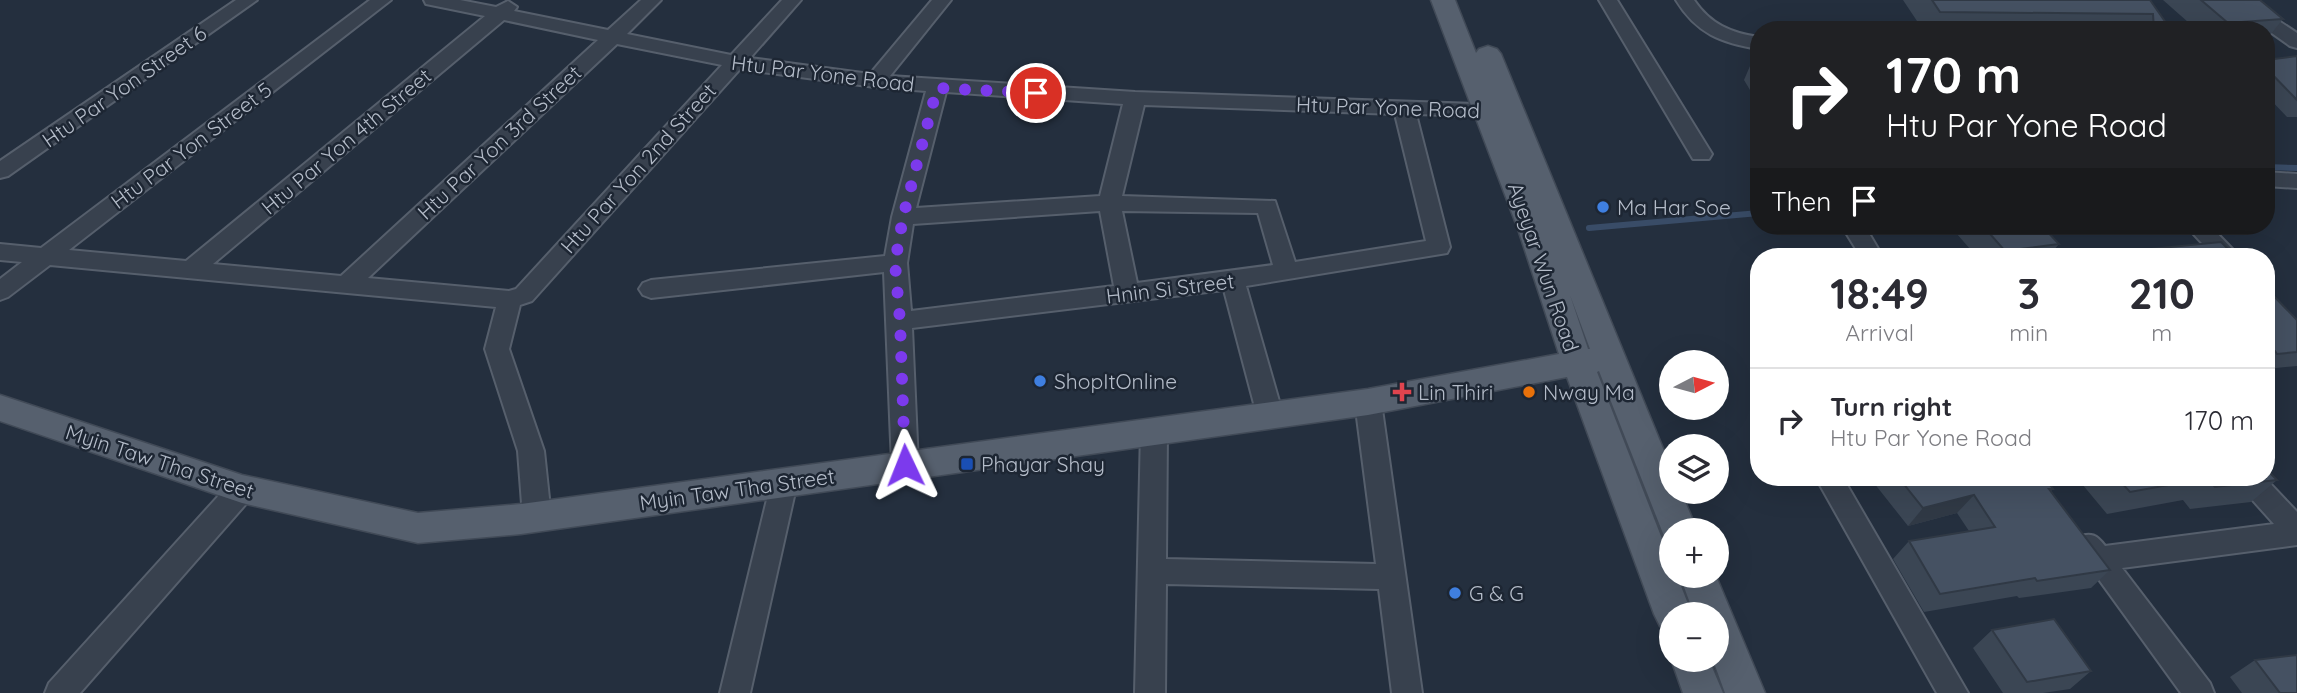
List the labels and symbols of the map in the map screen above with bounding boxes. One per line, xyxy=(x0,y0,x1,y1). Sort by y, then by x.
street label: Htu Par Yon Street 6 xyxy=(37,20,211,152)
street label: Htu Par Yone Road xyxy=(730,49,916,97)
street label: Htu Par Yon 3rd Street xyxy=(412,59,586,225)
street label: Htu Par Yon 4th Street xyxy=(256,62,436,220)
pin xyxy=(1006,63,1066,123)
street label: Htu Par Yon Street 5 xyxy=(105,76,277,214)
street label: Htu Par Yon 2nd Street xyxy=(555,78,721,258)
street label: Htu Par Yone Road xyxy=(1295,91,1481,123)
street label: Ayeyar Wun Road xyxy=(1503,179,1585,355)
place label: Ma Har Soe xyxy=(1617,194,1731,220)
marker: Ma Har Soe xyxy=(1595,199,1611,215)
street label: Hnin Si Street xyxy=(1104,267,1236,309)
north arrow xyxy=(1659,350,1729,420)
place label: ShopItOnline xyxy=(1054,368,1177,394)
marker: ShopItOnline xyxy=(1032,373,1048,389)
place label: Lin Thiri xyxy=(1418,379,1493,405)
place label: Nway Ma xyxy=(1543,379,1635,405)
marker: Lin Thiri xyxy=(1392,382,1412,402)
marker: Nway Ma xyxy=(1521,384,1537,400)
street label: Myin Taw Tha Street xyxy=(62,418,258,504)
position arrow xyxy=(868,428,942,502)
place label: Phayar Shay xyxy=(981,451,1105,477)
marker: Phayar Shay xyxy=(959,456,975,472)
street label: Myin Taw Tha Street xyxy=(638,462,836,516)
place label: G & G xyxy=(1469,580,1524,606)
marker: G & G xyxy=(1447,585,1463,601)

